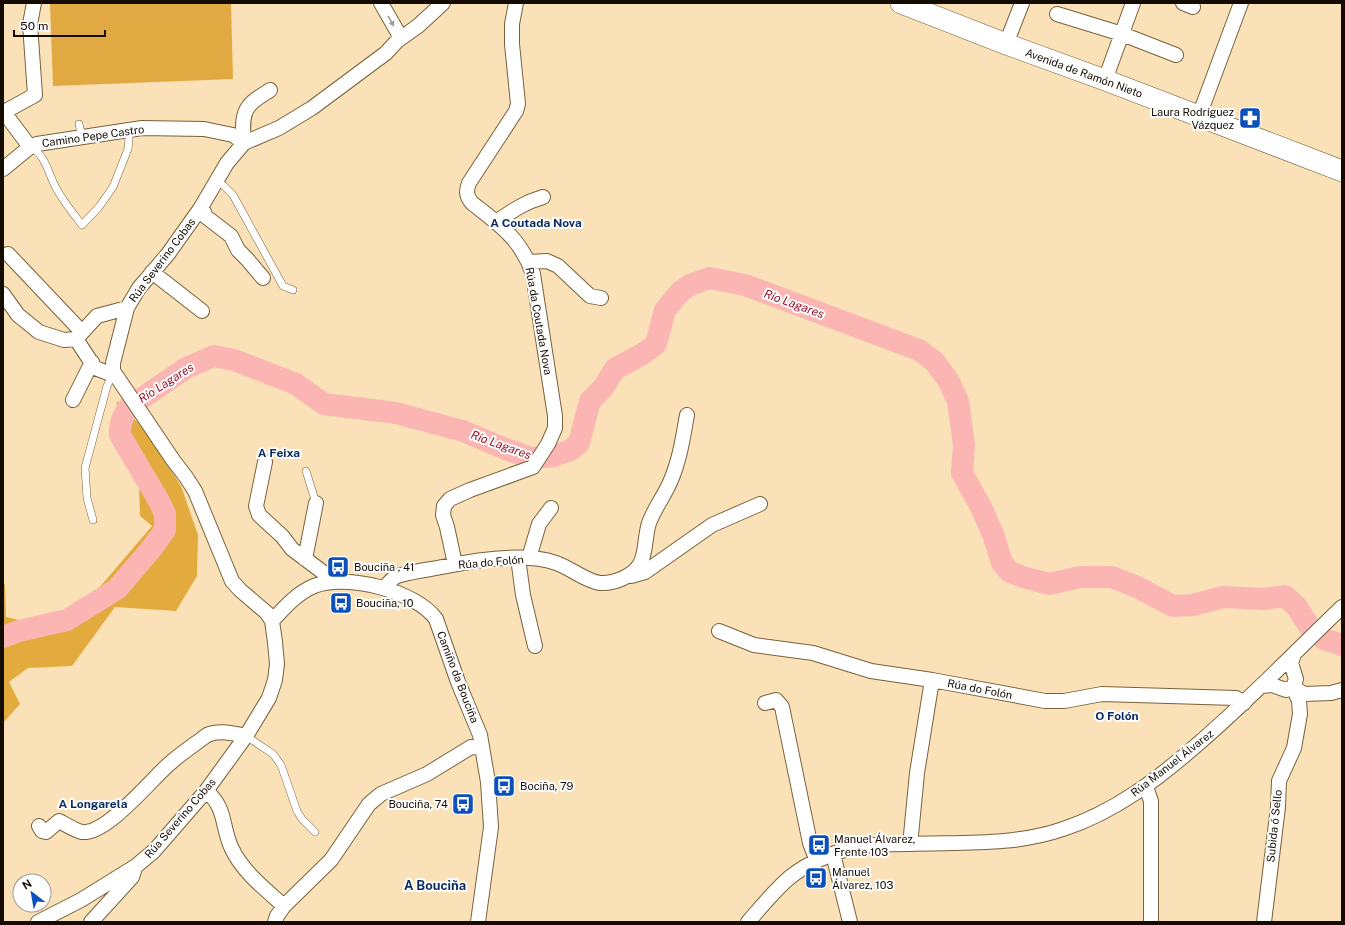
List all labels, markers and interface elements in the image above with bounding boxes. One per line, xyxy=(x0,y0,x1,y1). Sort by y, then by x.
scale bar xyxy=(14,12,105,38)
one-way arrow xyxy=(387,15,394,26)
text: 50 m xyxy=(20,19,48,33)
street label: Avenida de Ramón Nieto xyxy=(1024,46,1144,100)
pharmacy icon: Laura Rodríguez Vázquez xyxy=(1237,105,1263,131)
place label: Laura Rodríguez Vázquez xyxy=(1151,106,1234,131)
street label: Camino Pepe Castro xyxy=(41,123,145,149)
street label: Rúa Severino Cobas xyxy=(127,215,198,304)
district label: A Coutada Nova xyxy=(490,216,582,230)
street label: Rúa da Coutada Nova xyxy=(524,266,554,376)
water label: Río Lagares xyxy=(762,287,826,321)
water label: Río Lagares xyxy=(136,360,196,406)
water label: Río Lagares xyxy=(469,428,533,462)
district label: A Feixa xyxy=(258,446,300,460)
street label: Rúa do Folón xyxy=(458,553,524,571)
bus stop icon: Bouciña , 41 xyxy=(325,554,351,580)
place label: Bouciña , 41 xyxy=(354,561,414,573)
bus stop icon: Bouciña, 10 xyxy=(328,590,354,616)
place label: Bouciña, 10 xyxy=(356,597,414,609)
street label: Camiño da Bouciña xyxy=(435,629,481,725)
street label: Rúa do Folón xyxy=(946,677,1014,701)
district label: O Folón xyxy=(1095,709,1139,723)
street label: Rúa Manuel Álvarez xyxy=(1128,726,1216,799)
bus stop icon: Bociña, 79 xyxy=(491,773,517,799)
street label: Rúa Severino Cobas xyxy=(142,775,218,860)
place label: Bociña, 79 xyxy=(520,780,573,792)
street label: Subida ó Sello xyxy=(1264,789,1284,863)
bus stop icon: Bouciña, 74 xyxy=(450,791,476,817)
district label: A Longarela xyxy=(59,797,128,811)
place label: Bouciña, 74 xyxy=(388,798,448,810)
bus stop icon: Manuel Álvarez, Frente 103 xyxy=(806,832,832,858)
place label: Manuel Álvarez, Frente 103 xyxy=(834,832,915,858)
bus stop icon: Manuel Álvarez, 103 xyxy=(803,865,829,891)
place label: Manuel Álvarez, 103 xyxy=(832,866,893,891)
north arrow xyxy=(12,873,52,913)
text: N xyxy=(20,877,34,892)
district label: A Bouciña xyxy=(404,878,466,893)

